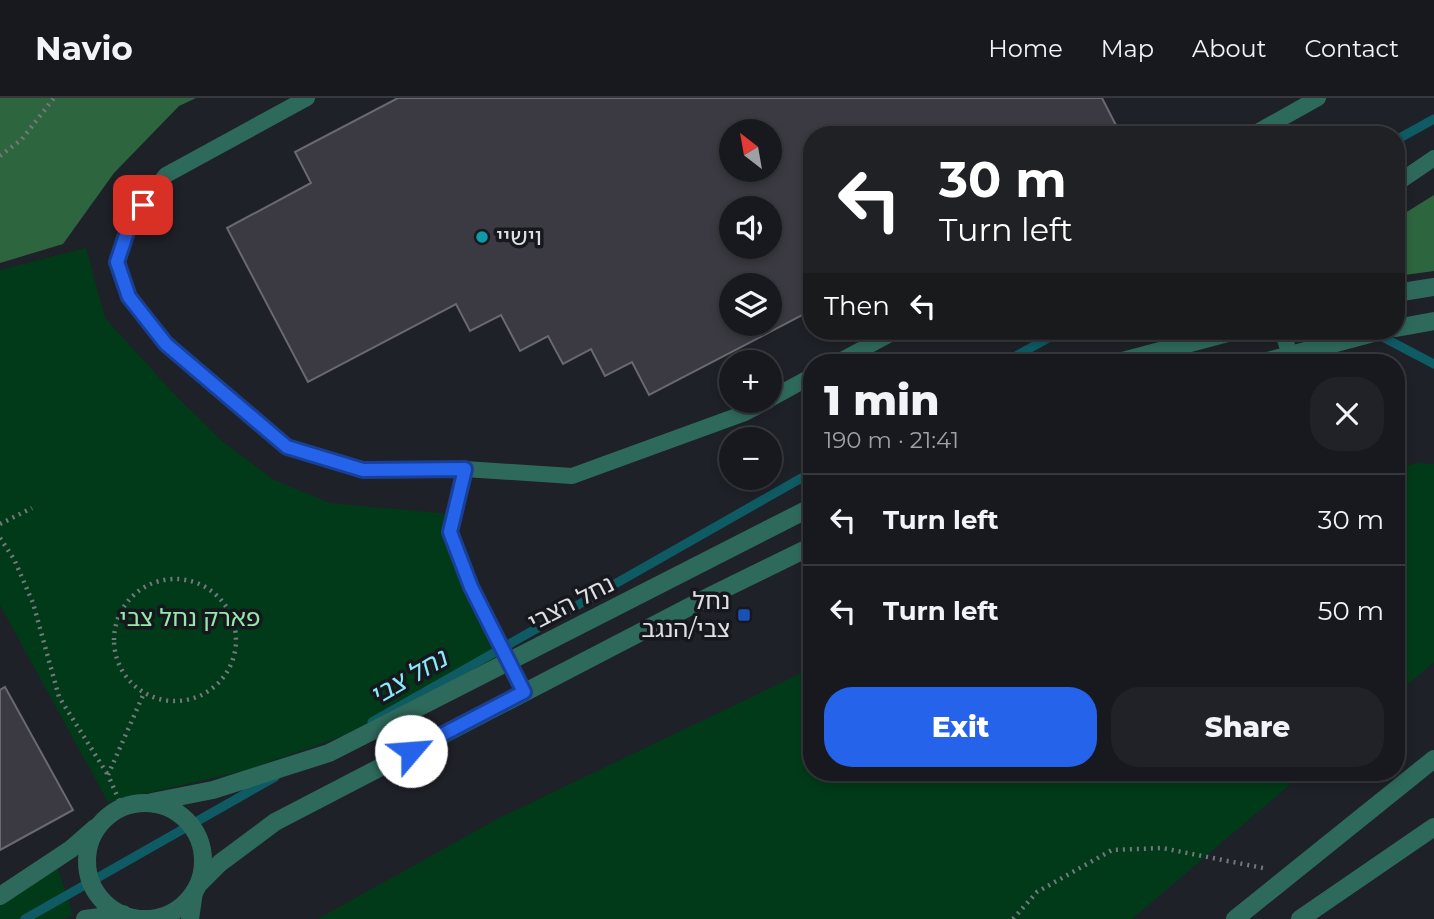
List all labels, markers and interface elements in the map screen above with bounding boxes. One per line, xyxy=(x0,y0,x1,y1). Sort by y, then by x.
text: Navio xyxy=(35,28,133,68)
text: Home xyxy=(988,34,1063,63)
text: Map xyxy=(1101,34,1154,63)
text: About xyxy=(1192,34,1266,63)
text: Contact xyxy=(1304,34,1399,63)
north arrow xyxy=(719,119,782,182)
map controls xyxy=(719,119,782,490)
text: 30 m xyxy=(939,150,1067,209)
icon: left xyxy=(824,154,915,245)
pin xyxy=(113,175,173,235)
icon: arrive xyxy=(124,186,162,224)
button: sound xyxy=(719,196,782,259)
text: Turn left xyxy=(939,210,1073,249)
place label: וישיי xyxy=(496,222,542,251)
marker: וישיי xyxy=(474,229,490,245)
button: layers xyxy=(719,273,782,336)
icon: left xyxy=(904,287,942,325)
text: Then xyxy=(824,290,890,322)
button: + xyxy=(719,350,782,413)
text: 1 min xyxy=(824,374,940,426)
button: close xyxy=(1310,377,1384,451)
text: 190 m · 21:41 xyxy=(824,426,959,454)
button: − xyxy=(719,427,782,490)
icon: left xyxy=(824,501,862,539)
text: Turn left xyxy=(883,504,999,536)
text: 30 m xyxy=(1318,504,1384,536)
street label: נחל הצבי xyxy=(523,569,619,636)
place label: נחל צבי/הנגב xyxy=(641,586,730,643)
icon: left xyxy=(824,592,862,630)
text: Turn left xyxy=(883,595,999,627)
text: 50 m xyxy=(1318,595,1384,627)
park label: פארק נחל צבי xyxy=(120,603,260,632)
marker: נחל צבי/הנגב xyxy=(736,607,752,623)
water label: נחל צבי xyxy=(364,641,454,712)
button: Exit xyxy=(824,687,1097,767)
button: Share xyxy=(1111,687,1384,767)
position arrow xyxy=(374,714,448,788)

